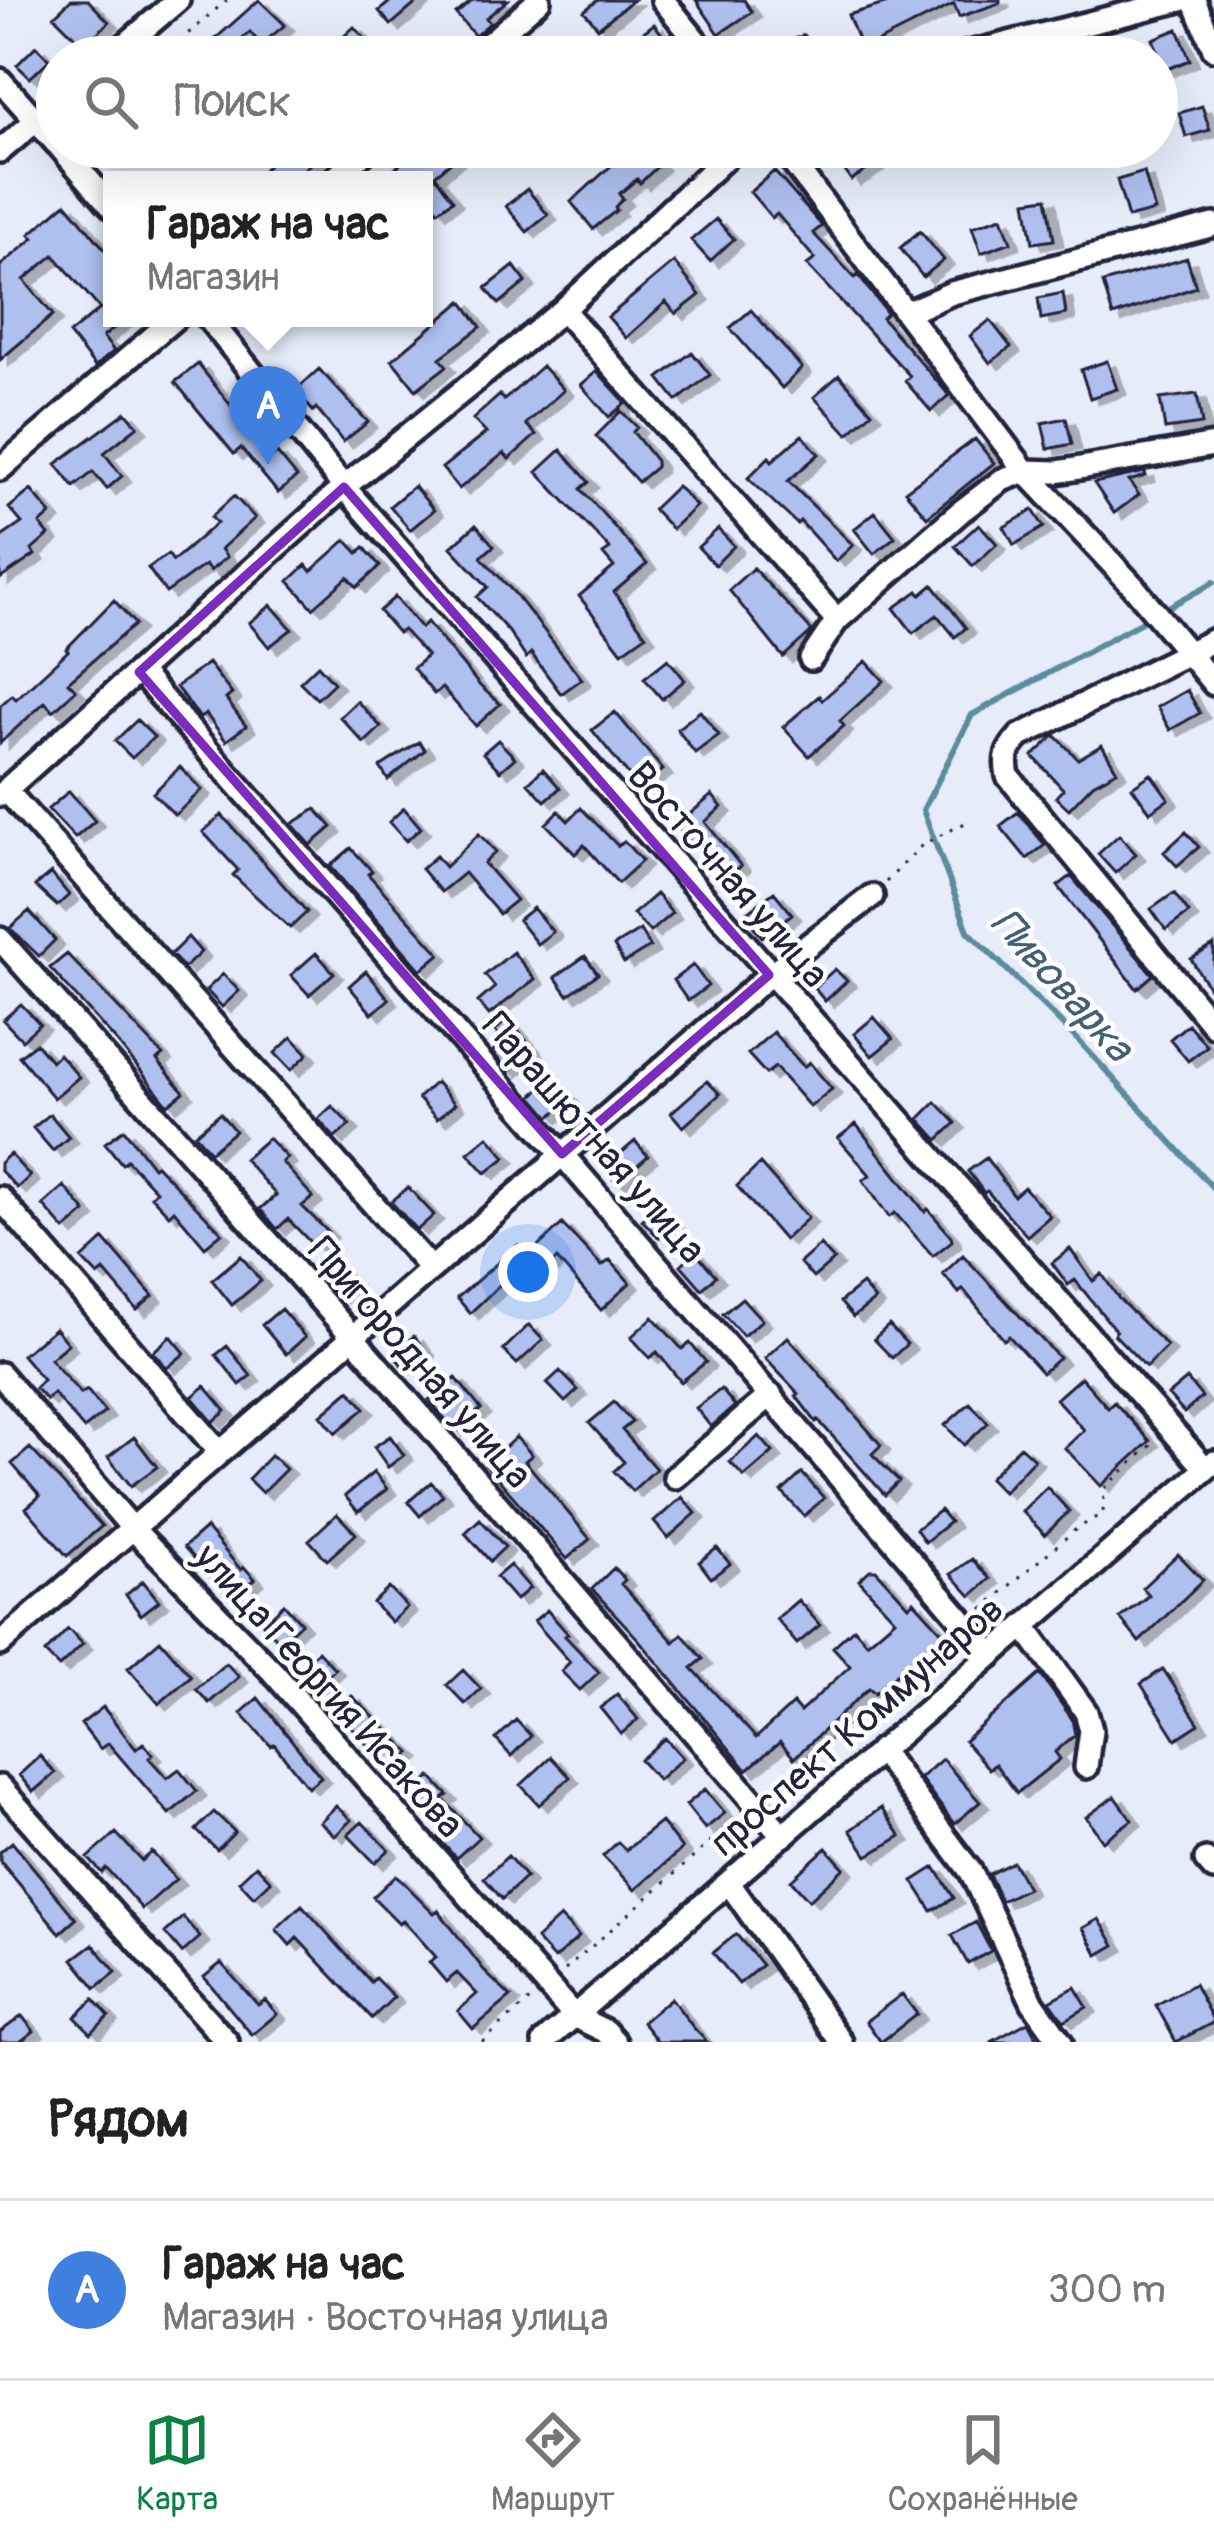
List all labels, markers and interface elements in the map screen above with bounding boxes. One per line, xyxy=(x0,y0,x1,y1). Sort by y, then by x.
search box xyxy=(36,36,1178,168)
icon: search xyxy=(78,69,144,135)
text: Поиск xyxy=(174,74,291,130)
popup xyxy=(103,171,433,327)
text: Гараж на час xyxy=(147,197,389,253)
text: Магазин xyxy=(147,253,280,302)
pin: A xyxy=(229,366,307,465)
street label: Восточная улица xyxy=(616,752,839,998)
water label: Пивоварка xyxy=(979,898,1145,1075)
street label: Парашютная улица xyxy=(471,1002,716,1274)
street label: Пригородная улица xyxy=(297,1227,543,1499)
your location xyxy=(498,1242,558,1302)
street label: улица Георгия Исакова xyxy=(183,1533,474,1849)
street label: проспект Коммунаров xyxy=(700,1585,1014,1867)
text: Рядом xyxy=(48,2088,189,2152)
text: Гараж на час xyxy=(162,2237,405,2293)
text: A xyxy=(74,2265,100,2314)
text: 300 m xyxy=(1048,2265,1166,2314)
text: Магазин · Восточная улица xyxy=(162,2293,609,2342)
tab: Карта xyxy=(136,2407,218,2520)
tab: Маршрут xyxy=(491,2407,615,2520)
tab: Сохранённые xyxy=(887,2407,1078,2520)

